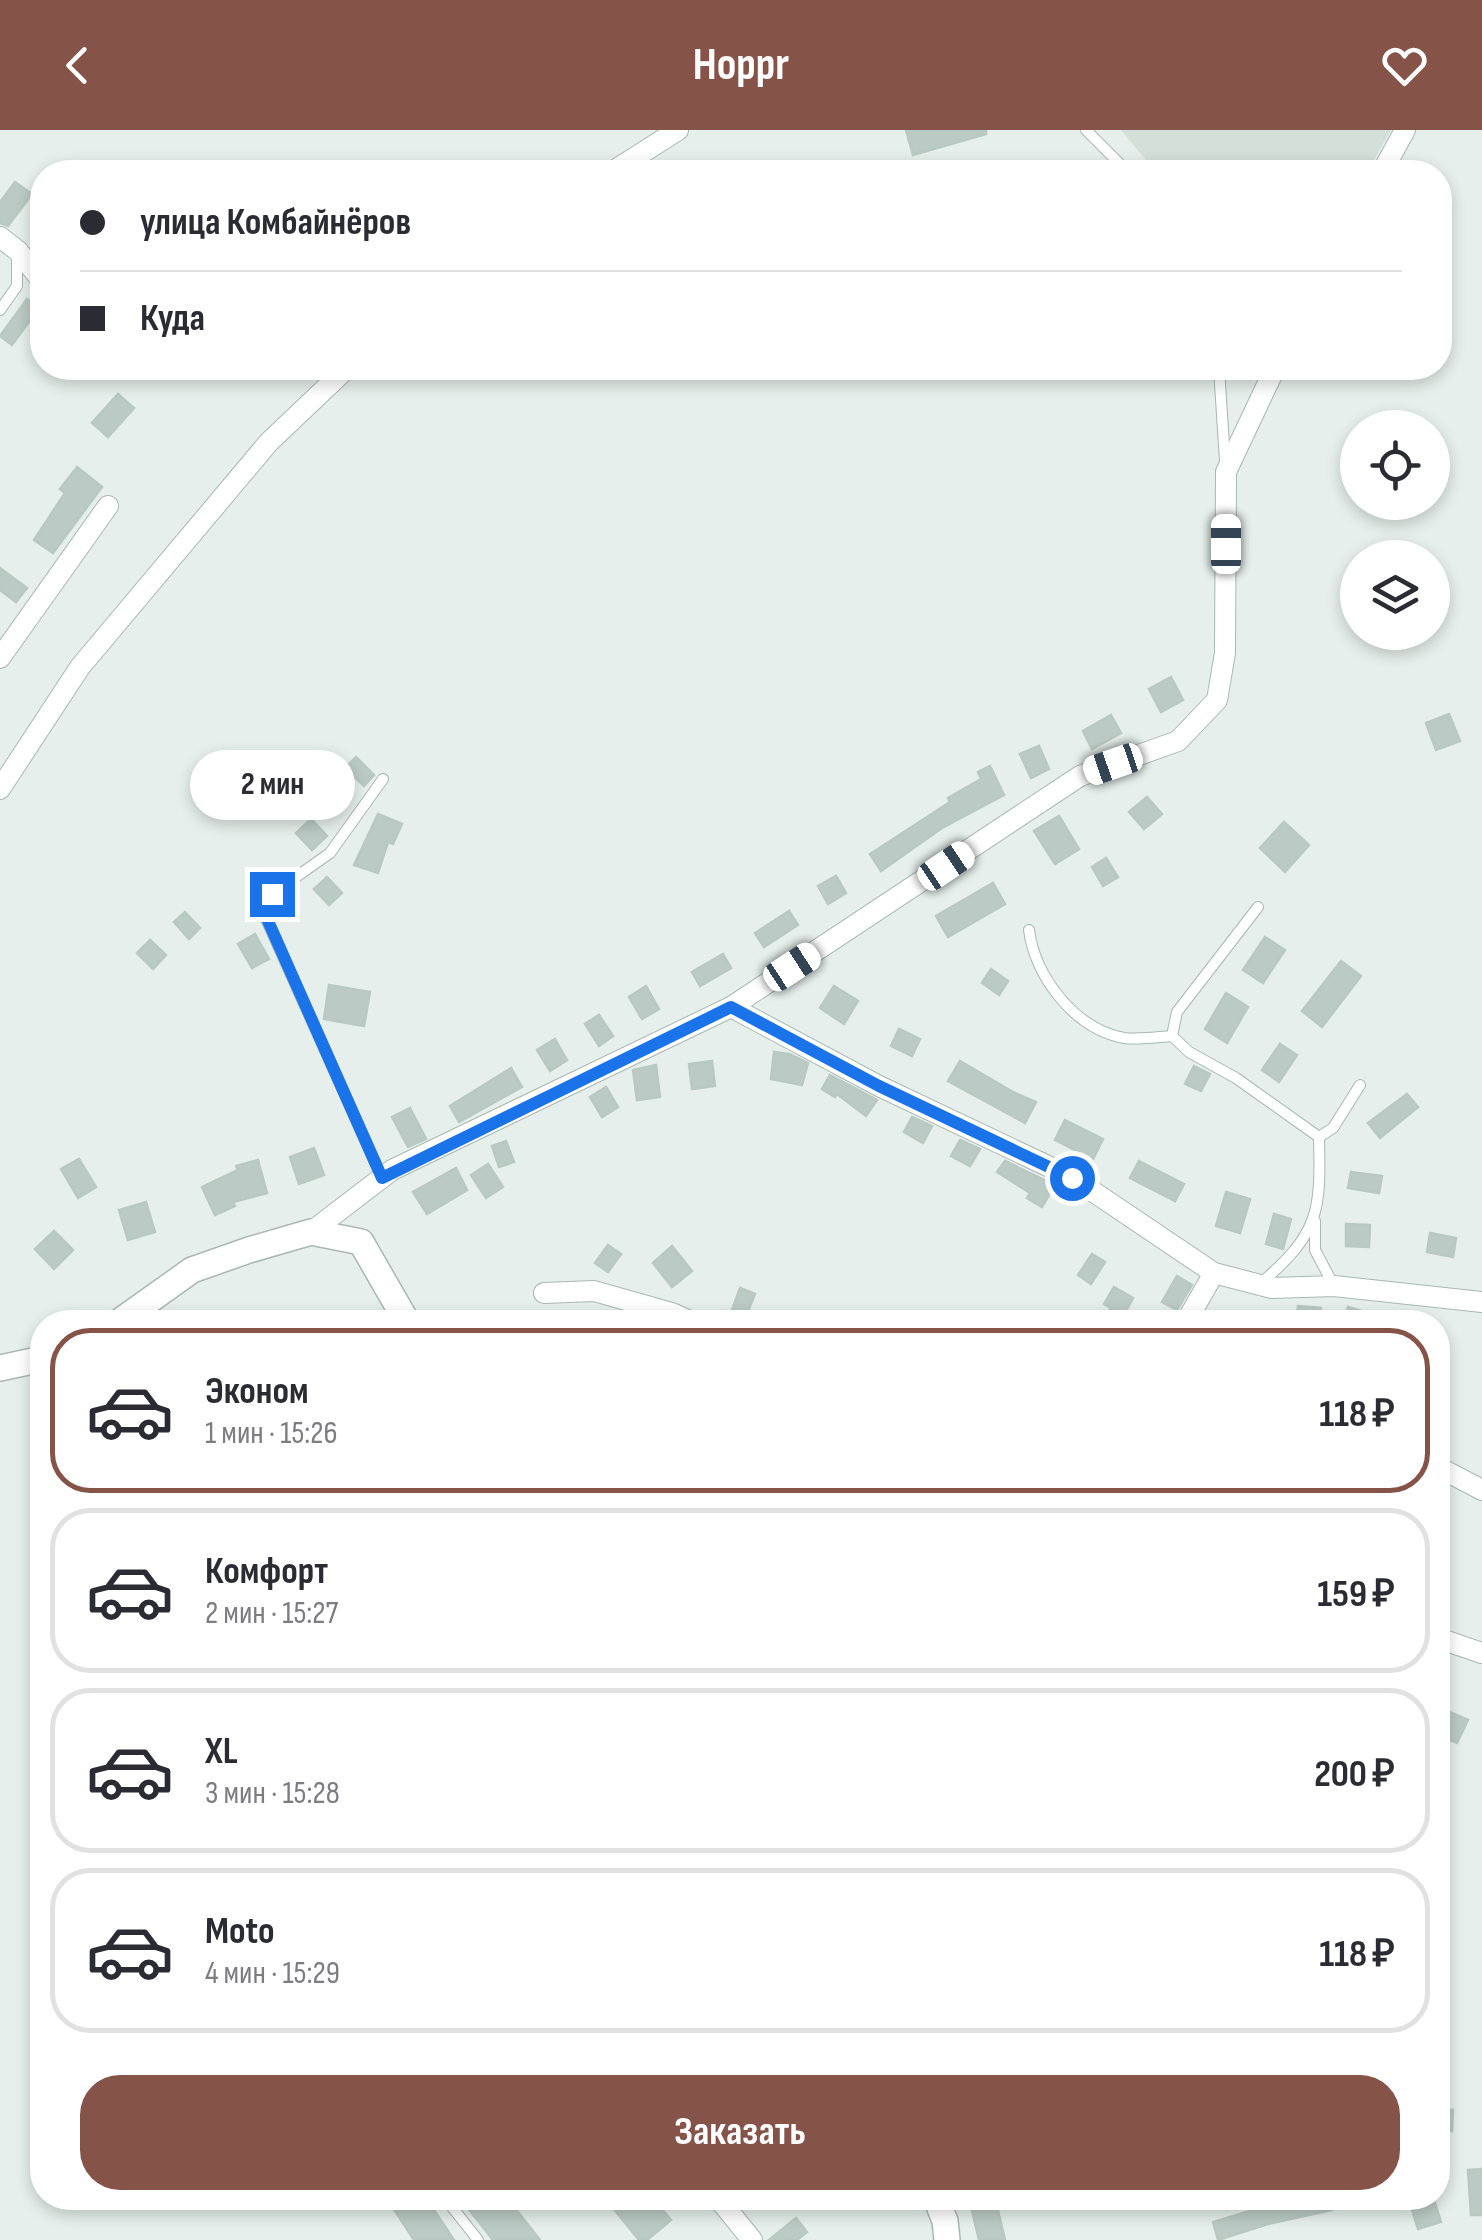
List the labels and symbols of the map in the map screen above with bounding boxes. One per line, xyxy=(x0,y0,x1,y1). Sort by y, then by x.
car xyxy=(1211,514,1241,574)
car xyxy=(1080,740,1146,788)
callout: 2 мин xyxy=(190,749,354,819)
car xyxy=(913,837,979,895)
route end xyxy=(250,872,295,917)
car xyxy=(759,938,825,996)
route start xyxy=(1050,1156,1095,1201)

